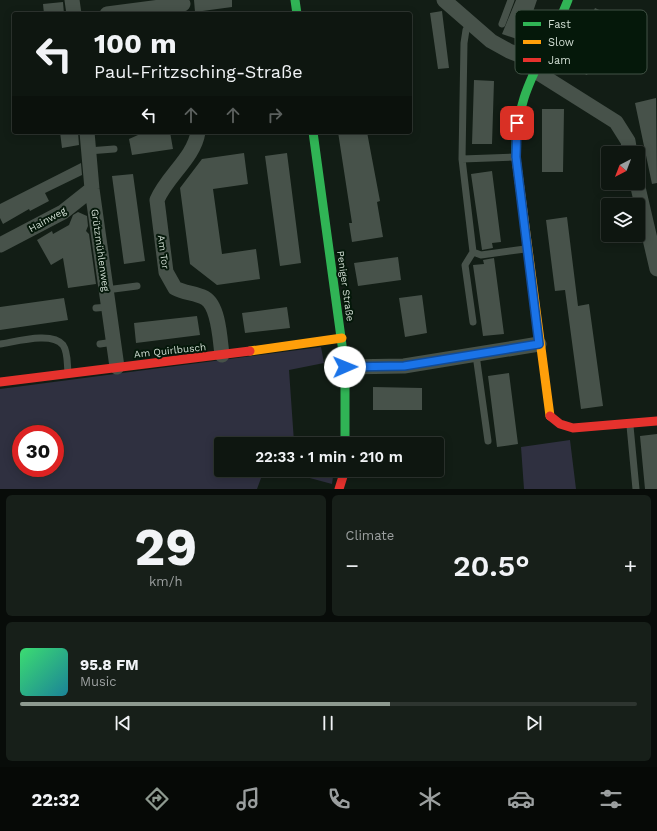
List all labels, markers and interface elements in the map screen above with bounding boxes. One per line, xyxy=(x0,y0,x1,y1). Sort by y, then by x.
legend xyxy=(515,10,647,74)
text: Fast xyxy=(548,18,571,31)
text: 100 m xyxy=(94,27,177,60)
icon: left xyxy=(28,28,80,80)
text: Slow xyxy=(548,36,574,49)
text: Jam xyxy=(548,54,571,67)
text: Paul-Fritzsching-Straße xyxy=(94,61,303,82)
icon: left xyxy=(138,104,160,126)
icon: ahead xyxy=(180,104,202,126)
icon: ahead xyxy=(222,104,244,126)
icon: right xyxy=(264,104,286,126)
pin xyxy=(500,106,534,140)
icon: arrive xyxy=(506,112,528,134)
north arrow xyxy=(601,146,645,190)
map controls xyxy=(601,146,645,242)
button: layers xyxy=(601,198,645,242)
street label: Hainweg xyxy=(27,204,68,234)
street label: Grützmühlenweg xyxy=(89,208,112,293)
street label: Am Tor xyxy=(156,234,171,270)
street label: Peniger Straße xyxy=(335,250,356,322)
street label: Am Quirlbusch xyxy=(133,341,207,360)
position arrow xyxy=(324,346,366,388)
speed limit sign: 30 xyxy=(12,425,64,477)
text: 22:33 · 1 min · 210 m xyxy=(255,448,403,466)
text: 29 xyxy=(134,517,197,578)
text: Climate xyxy=(346,528,394,543)
text: 20.5° xyxy=(453,548,530,583)
text: − xyxy=(346,553,359,578)
text: + xyxy=(624,553,637,578)
text: km/h xyxy=(149,574,183,589)
text: 95.8 FM xyxy=(80,656,139,674)
text: Music xyxy=(80,674,117,689)
icon: previous xyxy=(112,712,134,734)
icon: pause xyxy=(317,712,339,734)
icon: next xyxy=(523,712,545,734)
icon: directions xyxy=(143,785,171,813)
icon: music xyxy=(234,785,262,813)
icon: phone xyxy=(325,785,353,813)
icon: climate xyxy=(416,785,444,813)
icon: car xyxy=(507,785,535,813)
icon: filters xyxy=(597,785,625,813)
text: 22:32 xyxy=(31,789,80,810)

